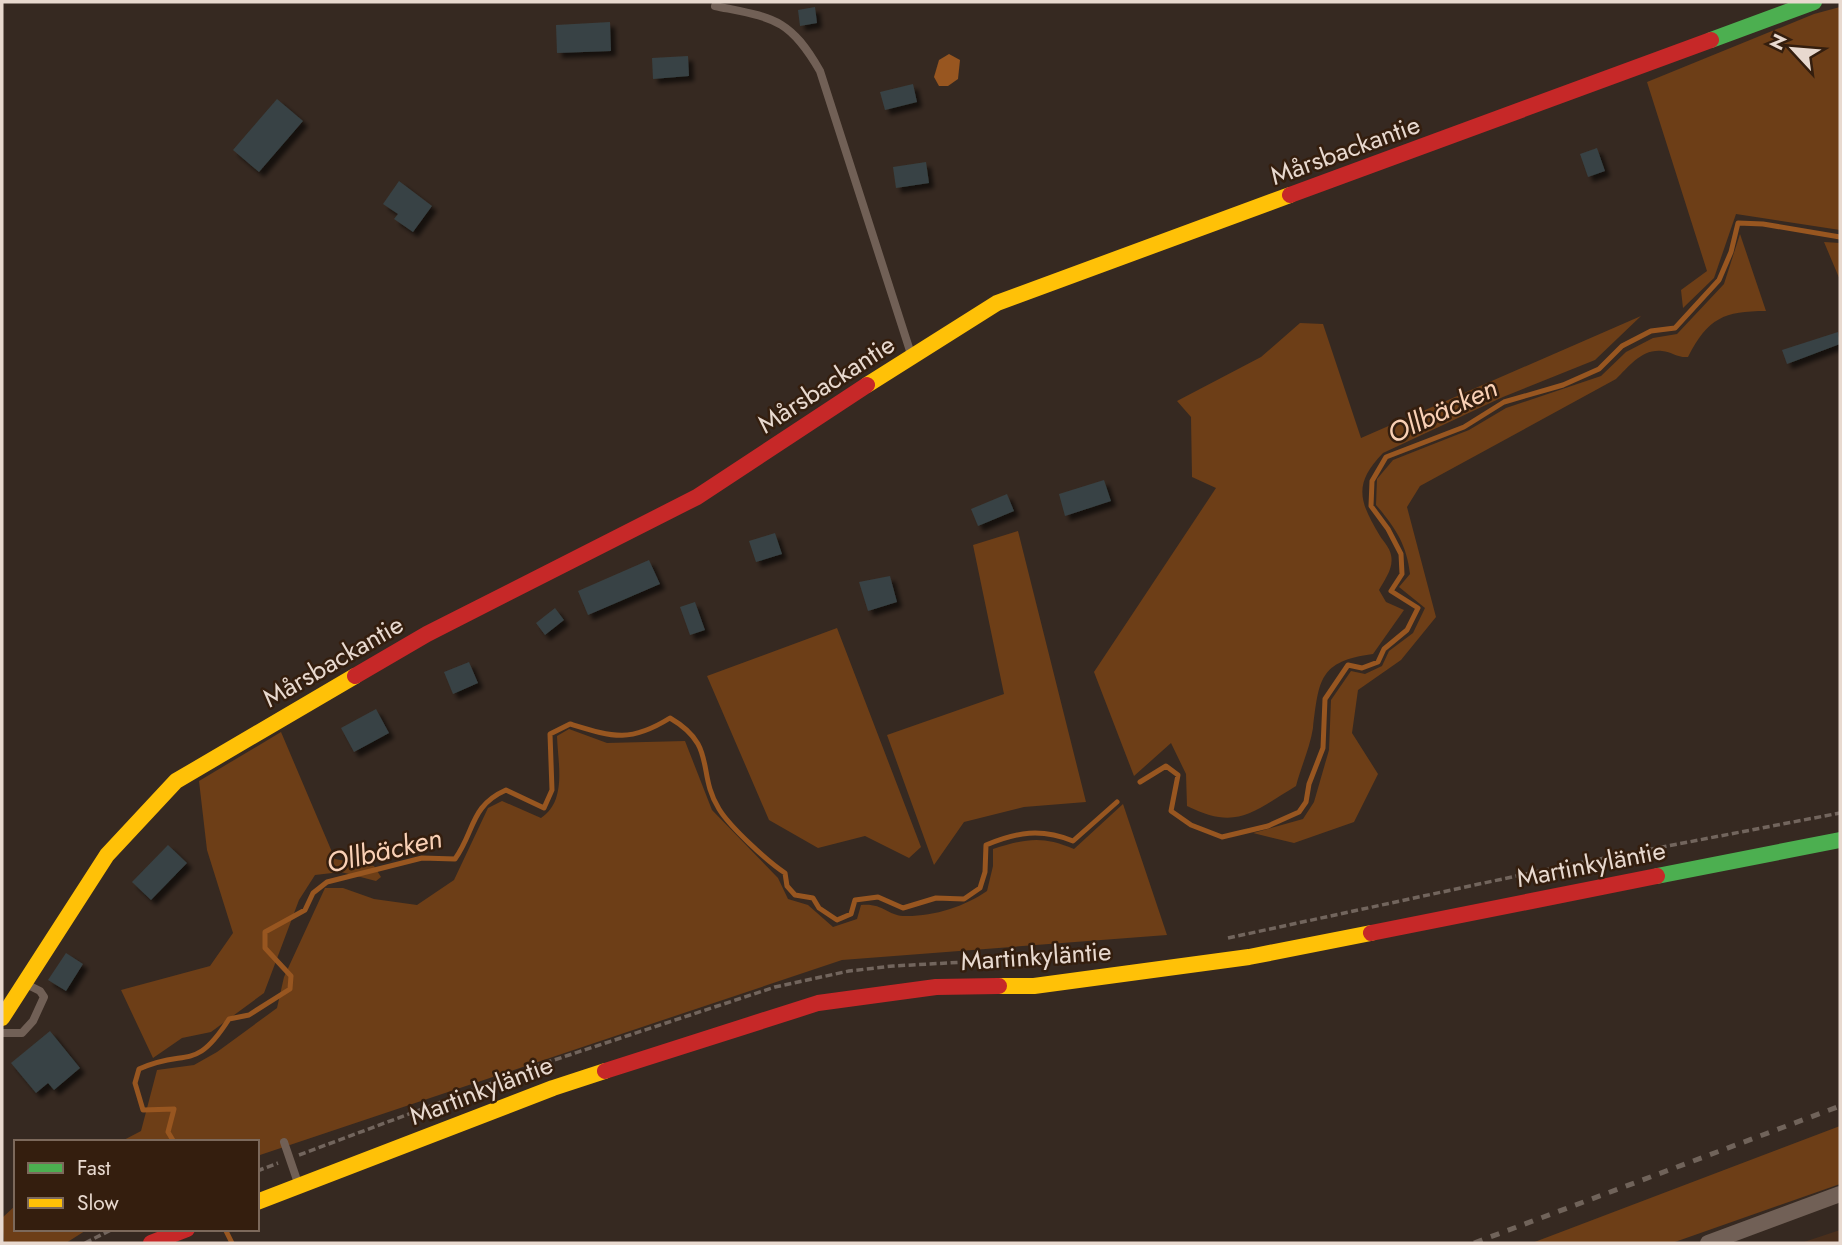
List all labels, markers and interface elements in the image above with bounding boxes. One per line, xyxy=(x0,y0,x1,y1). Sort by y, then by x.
north arrow xyxy=(1758,14,1828,84)
text: N xyxy=(1763,29,1794,54)
street label: Mårsbackantie xyxy=(1265,105,1425,195)
street label: Mårsbackantie xyxy=(750,325,902,443)
water label: Ollbäcken xyxy=(1380,367,1504,454)
street label: Mårsbackantie xyxy=(256,605,410,717)
water label: Ollbäcken xyxy=(322,817,446,884)
street label: Martinkyläntie xyxy=(1513,831,1669,897)
street label: Martinkyläntie xyxy=(959,932,1113,980)
street label: Martinkyläntie xyxy=(404,1045,558,1135)
legend xyxy=(14,1140,259,1231)
text: Fast xyxy=(77,1153,110,1183)
text: Slow xyxy=(77,1188,119,1218)

